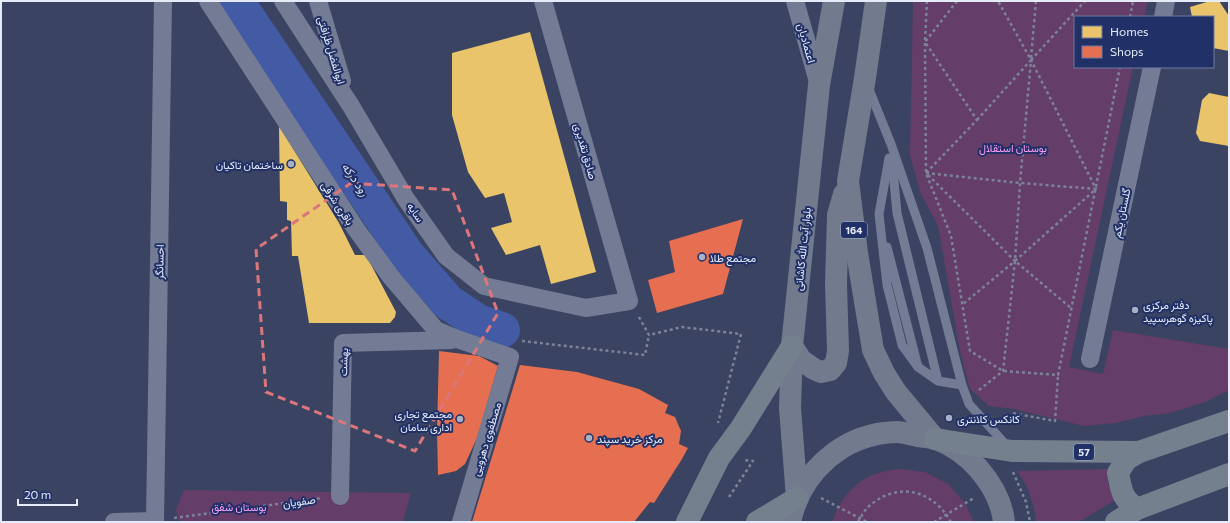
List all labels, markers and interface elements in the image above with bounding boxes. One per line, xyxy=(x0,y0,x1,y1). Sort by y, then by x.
street label: ابوالفضل ظرافتی xyxy=(315,15,348,86)
legend xyxy=(1074,16,1214,68)
street label: اعتمادیان xyxy=(794,22,819,65)
text: Homes xyxy=(1110,24,1148,38)
text: Shops xyxy=(1110,44,1144,58)
street label: صادق تقدیری xyxy=(571,121,600,181)
park label: بوستان استقلال xyxy=(979,141,1047,155)
place label: ساختمان تاکیان xyxy=(216,158,283,172)
marker: ساختمان تاکیان xyxy=(286,159,296,169)
water label: رود درکه xyxy=(338,160,372,200)
street label: باقری شرقی xyxy=(318,179,357,228)
street label: گلستان یکم xyxy=(1109,187,1135,239)
street label: سایه xyxy=(404,200,427,225)
street label: بلوار آیت الله کاشانی xyxy=(791,207,814,292)
road number: 164 xyxy=(841,222,867,238)
street label: احسانگر xyxy=(152,244,167,281)
place label: مجتمع طلا xyxy=(710,251,756,266)
marker: مجتمع طلا xyxy=(697,252,707,262)
place label: دفتر مرکزی پاکیزه گوهرسپید xyxy=(1143,298,1213,326)
marker: دفتر مرکزی پاکیزه گوهرسپید xyxy=(1130,305,1140,315)
street label: بهشت xyxy=(336,348,351,376)
street label: مصطفوی دهزویی xyxy=(469,400,504,478)
place label: مجتمع تجاری اداری سامان xyxy=(394,407,452,434)
place label: کانکس کلانتری xyxy=(957,412,1020,426)
marker: کانکس کلانتری xyxy=(944,413,954,423)
marker: مجتمع تجاری اداری سامان xyxy=(455,414,465,424)
place label: مرکز خرید سپند xyxy=(597,432,663,447)
marker: مرکز خرید سپند xyxy=(584,433,594,443)
road number: 57 xyxy=(1074,444,1094,460)
scale bar xyxy=(18,481,77,507)
text: 20 m xyxy=(24,487,51,501)
street label: صفویان xyxy=(282,492,317,511)
park label: بوستان شفق xyxy=(211,500,267,514)

